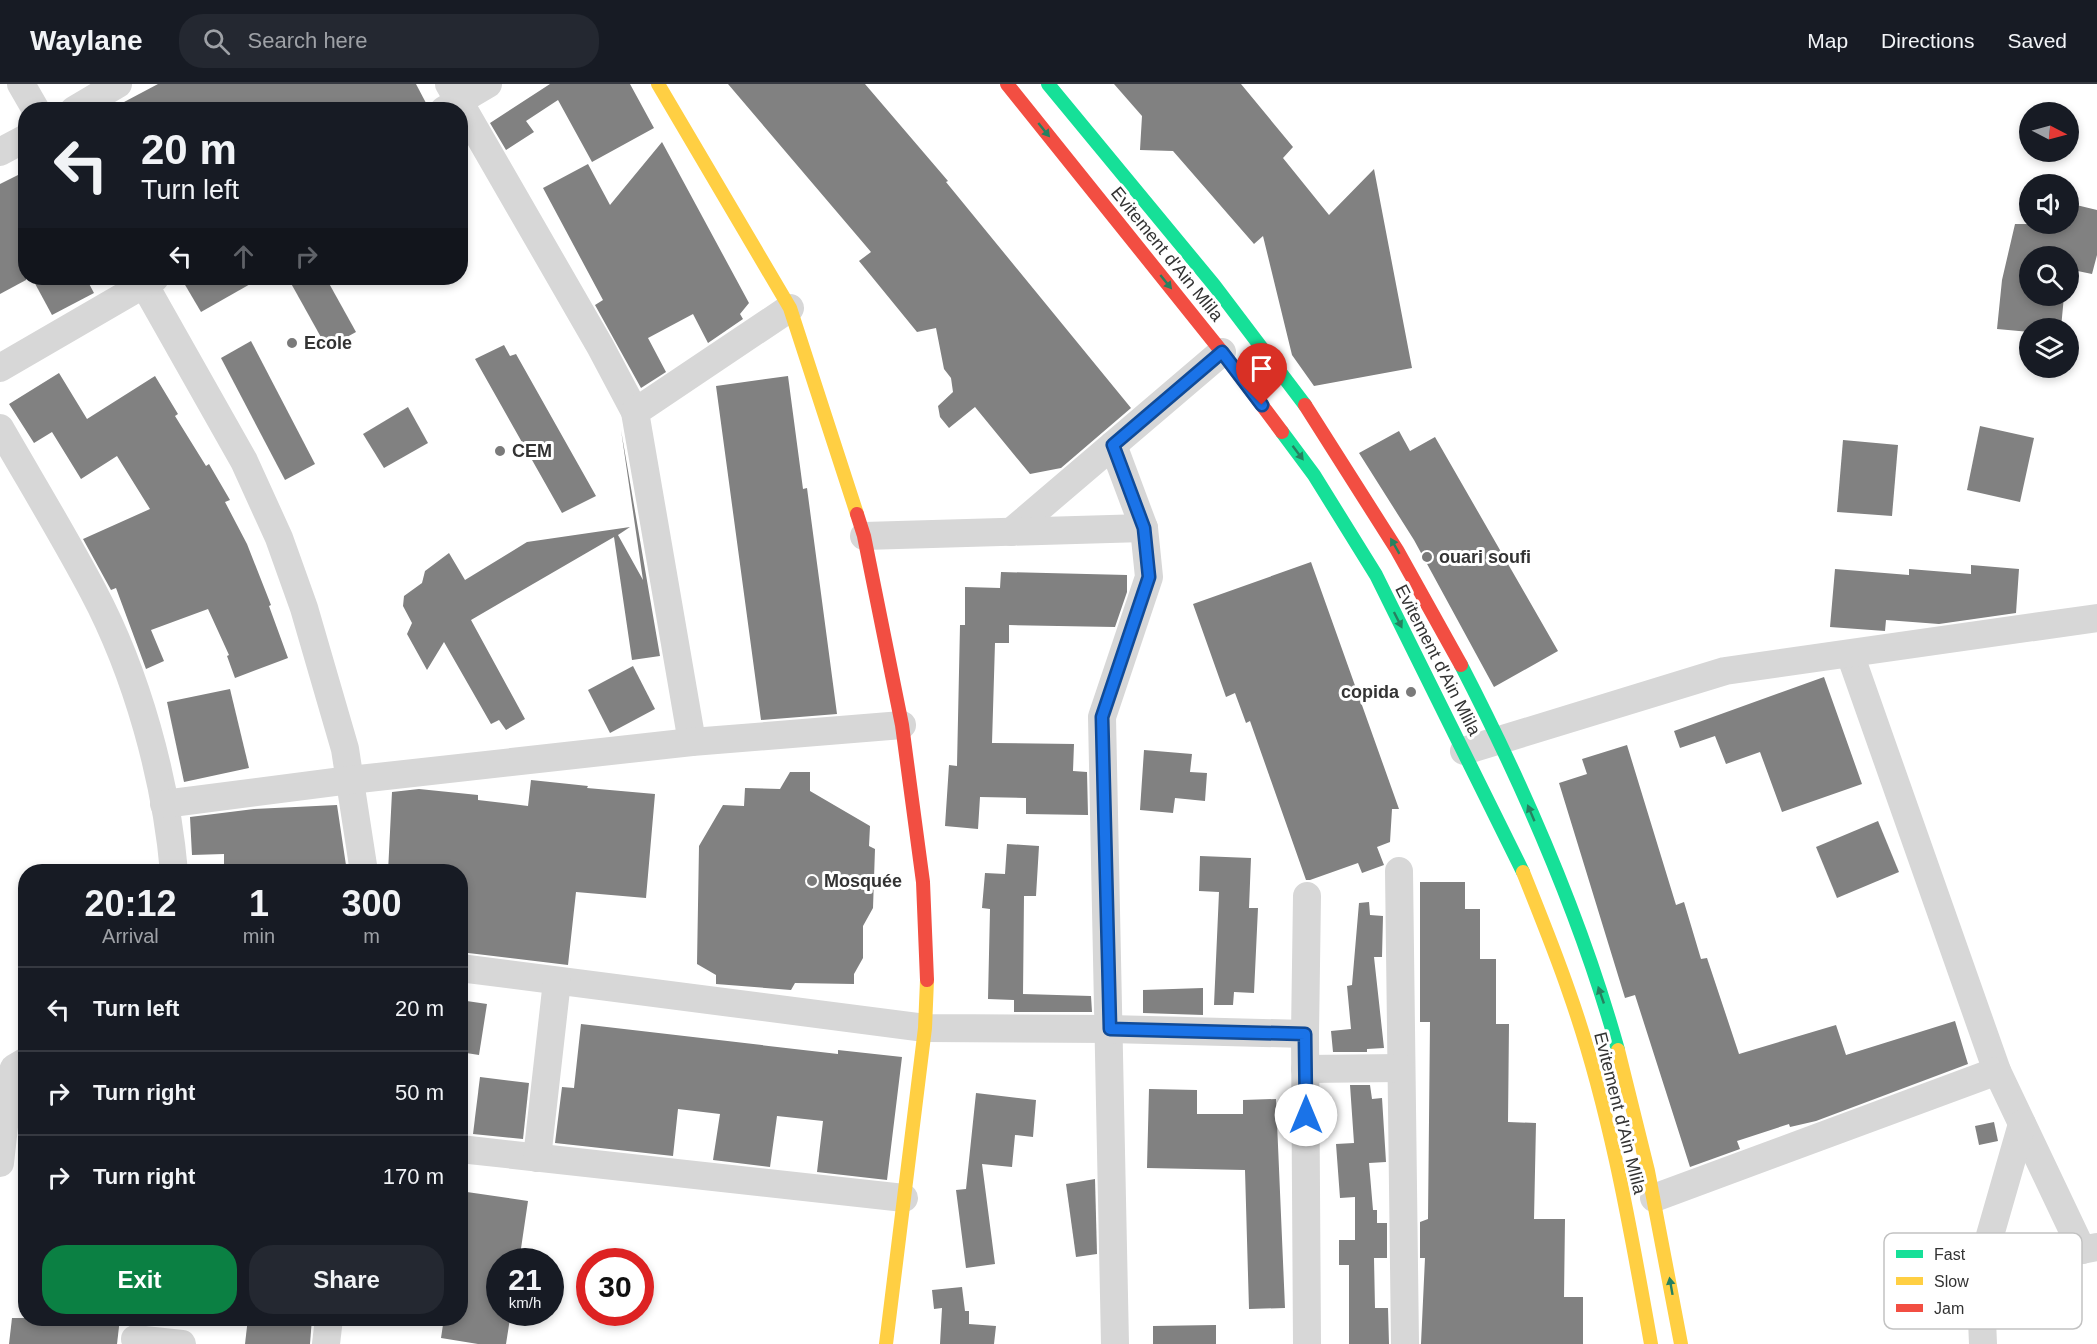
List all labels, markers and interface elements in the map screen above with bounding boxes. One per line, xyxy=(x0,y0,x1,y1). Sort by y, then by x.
search box xyxy=(179,14,599,68)
text: Waylane xyxy=(30,25,143,56)
icon: search xyxy=(200,25,233,58)
text: Search here xyxy=(248,28,367,53)
text: Map xyxy=(1807,29,1848,52)
text: Directions xyxy=(1881,29,1974,52)
text: Saved xyxy=(2007,29,2067,52)
north arrow xyxy=(2019,102,2079,162)
map controls xyxy=(2019,102,2079,378)
one-way arrow xyxy=(1037,122,1050,138)
icon: left xyxy=(42,126,120,204)
text: 20 m xyxy=(141,126,237,173)
button: sound xyxy=(2019,174,2079,234)
text: Turn left xyxy=(141,175,239,205)
street label: Evitement d'Ain Mlila xyxy=(1107,183,1228,326)
icon: left xyxy=(164,240,197,273)
icon: ahead xyxy=(227,240,260,273)
icon: right xyxy=(290,240,323,273)
button: search xyxy=(2019,246,2079,306)
one-way arrow xyxy=(1160,274,1172,289)
button: layers xyxy=(2019,318,2079,378)
place label: Ecole xyxy=(304,333,352,353)
marker: Ecole xyxy=(285,336,299,350)
pin xyxy=(1236,343,1287,405)
icon: arrive xyxy=(1245,352,1278,385)
place label: CEM xyxy=(512,441,552,461)
marker: CEM xyxy=(493,444,507,458)
one-way arrow xyxy=(1291,445,1303,460)
one-way arrow xyxy=(1390,537,1400,554)
place label: ouari soufi xyxy=(1439,547,1531,567)
marker: ouari soufi xyxy=(1420,550,1434,564)
street label: Evitement d'Ain Mlila xyxy=(1391,581,1485,740)
one-way arrow xyxy=(1394,611,1403,628)
place label: copida xyxy=(1341,682,1400,702)
marker: copida xyxy=(1404,685,1418,699)
one-way arrow xyxy=(1526,804,1535,822)
place label: Mosquée xyxy=(824,871,902,891)
marker: Mosquée xyxy=(805,874,819,888)
text: 20:12 xyxy=(84,883,176,924)
text: 1 xyxy=(249,883,269,924)
text: 300 xyxy=(341,883,402,924)
text: Arrival xyxy=(102,925,159,947)
text: min xyxy=(243,925,275,947)
text: m xyxy=(363,925,380,947)
one-way arrow xyxy=(1596,986,1606,1004)
icon: left xyxy=(42,993,75,1026)
text: Turn left xyxy=(93,996,179,1021)
text: 20 m xyxy=(395,996,444,1021)
street label: Evitement d'Ain Mlila xyxy=(1590,1030,1650,1197)
icon: right xyxy=(42,1077,75,1110)
text: Turn right xyxy=(93,1080,195,1105)
text: 50 m xyxy=(395,1080,444,1105)
position arrow xyxy=(1274,1083,1338,1147)
icon: right xyxy=(42,1161,75,1194)
text: Turn right xyxy=(93,1164,195,1189)
text: 170 m xyxy=(383,1164,444,1189)
legend xyxy=(1884,1233,2082,1329)
button: Exit xyxy=(42,1245,237,1314)
button: Share xyxy=(249,1245,444,1314)
text: Fast xyxy=(1934,1246,1966,1263)
speed limit sign: 30 xyxy=(576,1248,654,1326)
text: 21 xyxy=(508,1263,542,1296)
text: Slow xyxy=(1934,1273,1969,1290)
one-way arrow xyxy=(1666,1277,1675,1296)
text: km/h xyxy=(509,1294,541,1311)
text: Jam xyxy=(1934,1300,1964,1317)

